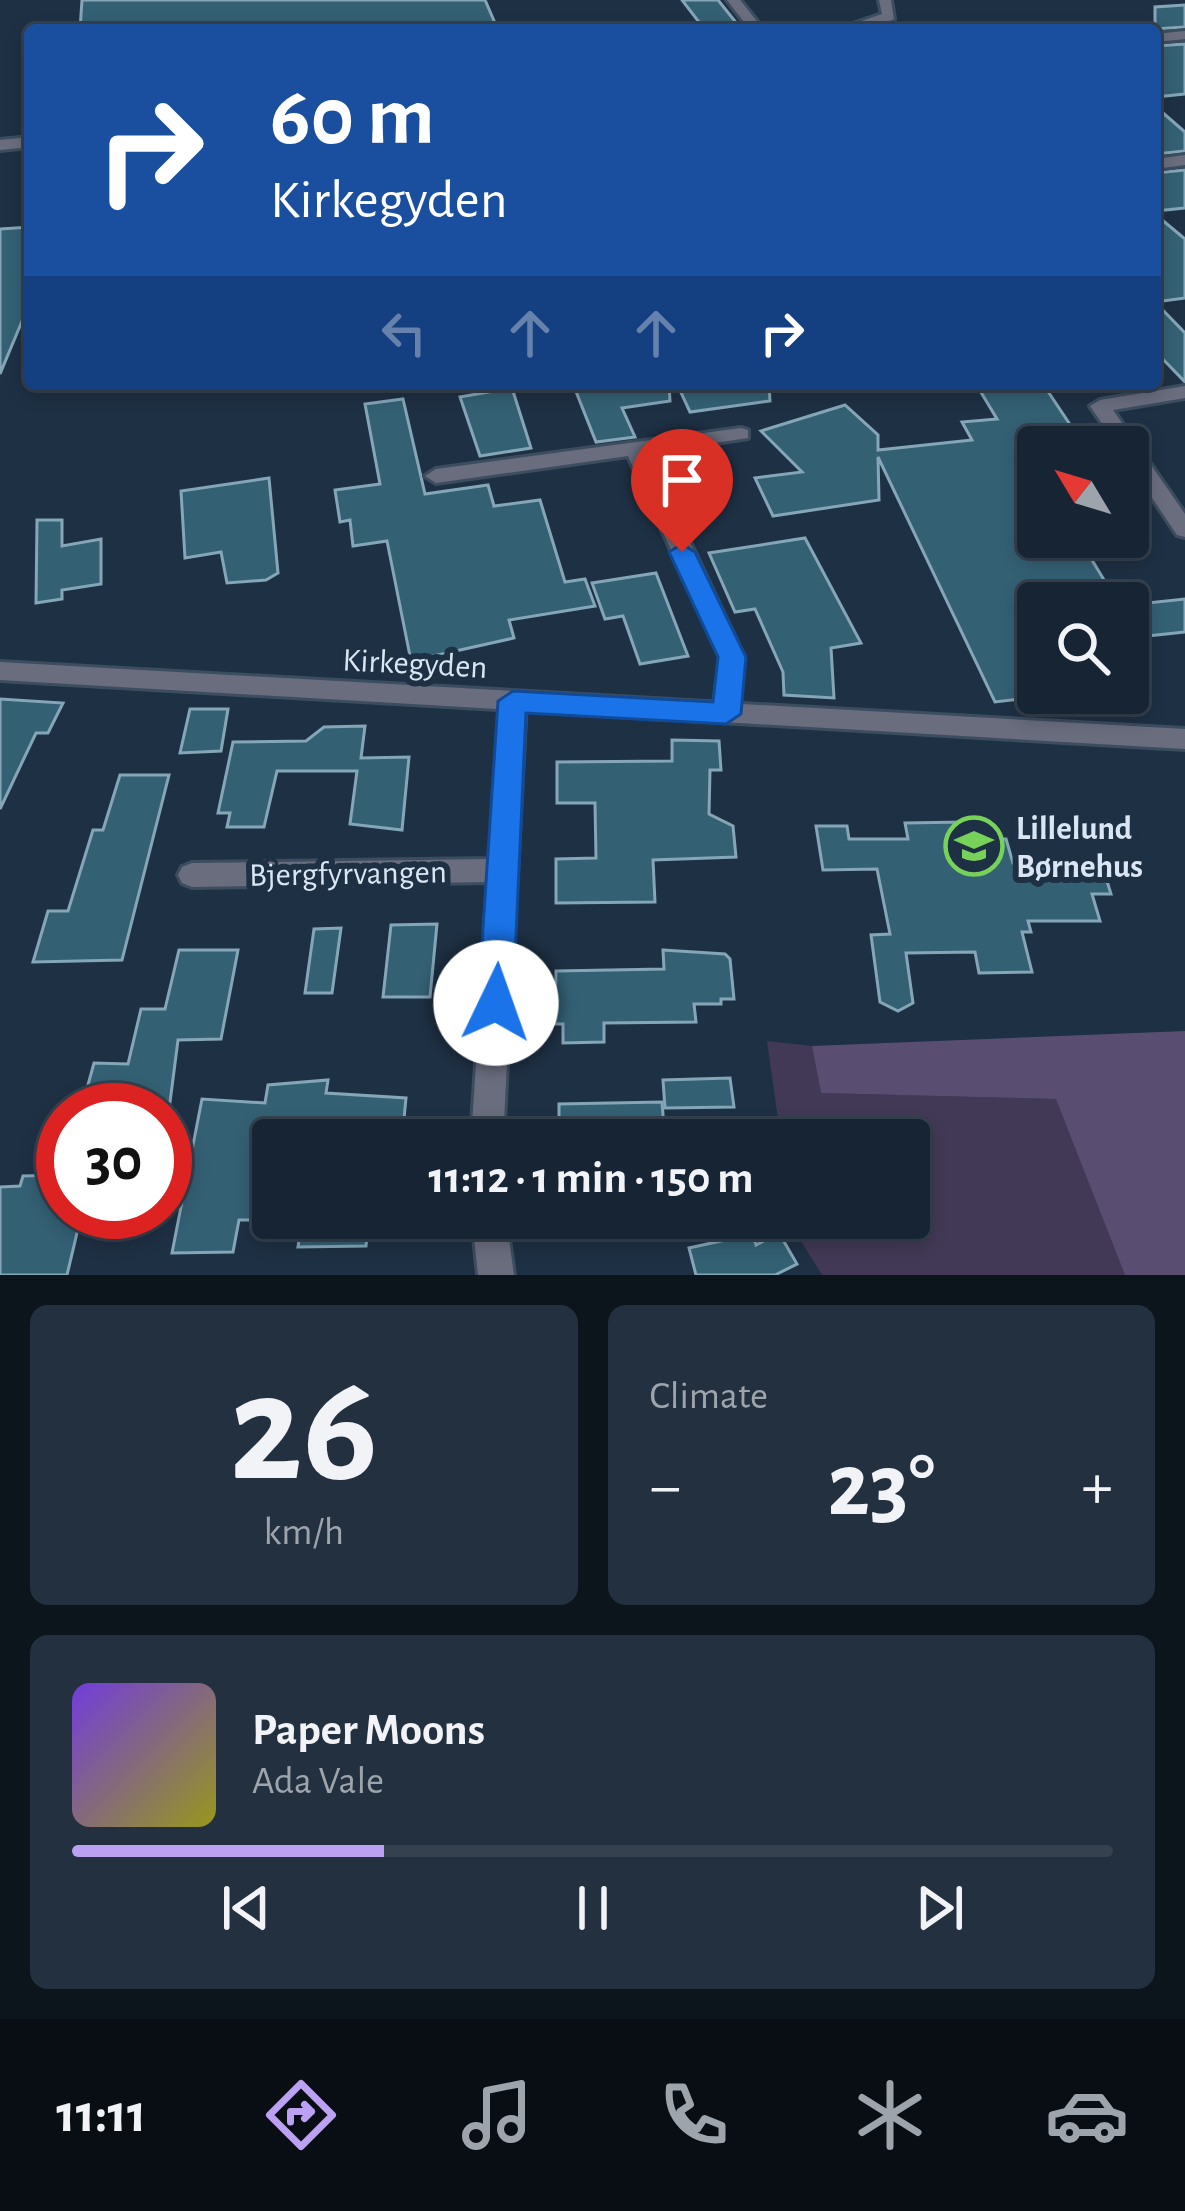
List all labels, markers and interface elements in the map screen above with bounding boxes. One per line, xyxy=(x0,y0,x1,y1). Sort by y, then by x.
icon: right xyxy=(72,72,228,228)
text: 60 m xyxy=(270,76,435,160)
text: Kirkegyden xyxy=(270,174,508,228)
icon: left xyxy=(371,300,437,366)
icon: ahead xyxy=(497,300,563,366)
icon: ahead xyxy=(623,300,689,366)
icon: right xyxy=(749,300,815,366)
north arrow xyxy=(1017,426,1149,558)
map controls xyxy=(1017,426,1149,714)
pin xyxy=(631,429,733,552)
icon: arrive xyxy=(649,447,715,513)
button: search xyxy=(1017,582,1149,714)
street label: Kirkegyden xyxy=(342,644,488,685)
place label: Lillelund Børnehus xyxy=(1016,813,1143,884)
school or university icon: Lillelund Børnehus xyxy=(943,815,1005,877)
street label: Bjergfyrvangen xyxy=(249,856,447,893)
position arrow xyxy=(433,940,559,1066)
speed limit sign: 30 xyxy=(36,1083,192,1239)
text: 11:12 · 1 min · 150 m xyxy=(429,1156,753,1201)
text: 26 xyxy=(229,1353,378,1509)
text: Climate xyxy=(650,1377,768,1416)
text: 23° xyxy=(827,1442,935,1532)
text: − xyxy=(650,1454,681,1520)
text: + xyxy=(1081,1454,1113,1520)
text: km/h xyxy=(264,1513,344,1552)
text: Paper Moons xyxy=(252,1708,485,1753)
text: Ada Vale xyxy=(252,1762,384,1801)
icon: previous xyxy=(213,1875,279,1941)
icon: pause xyxy=(560,1875,626,1941)
icon: next xyxy=(907,1875,973,1941)
icon: directions xyxy=(259,2073,343,2157)
icon: music xyxy=(455,2073,539,2157)
icon: phone xyxy=(652,2073,736,2157)
icon: climate xyxy=(848,2073,932,2157)
icon: car xyxy=(1045,2073,1129,2157)
text: 11:11 xyxy=(56,2088,146,2142)

